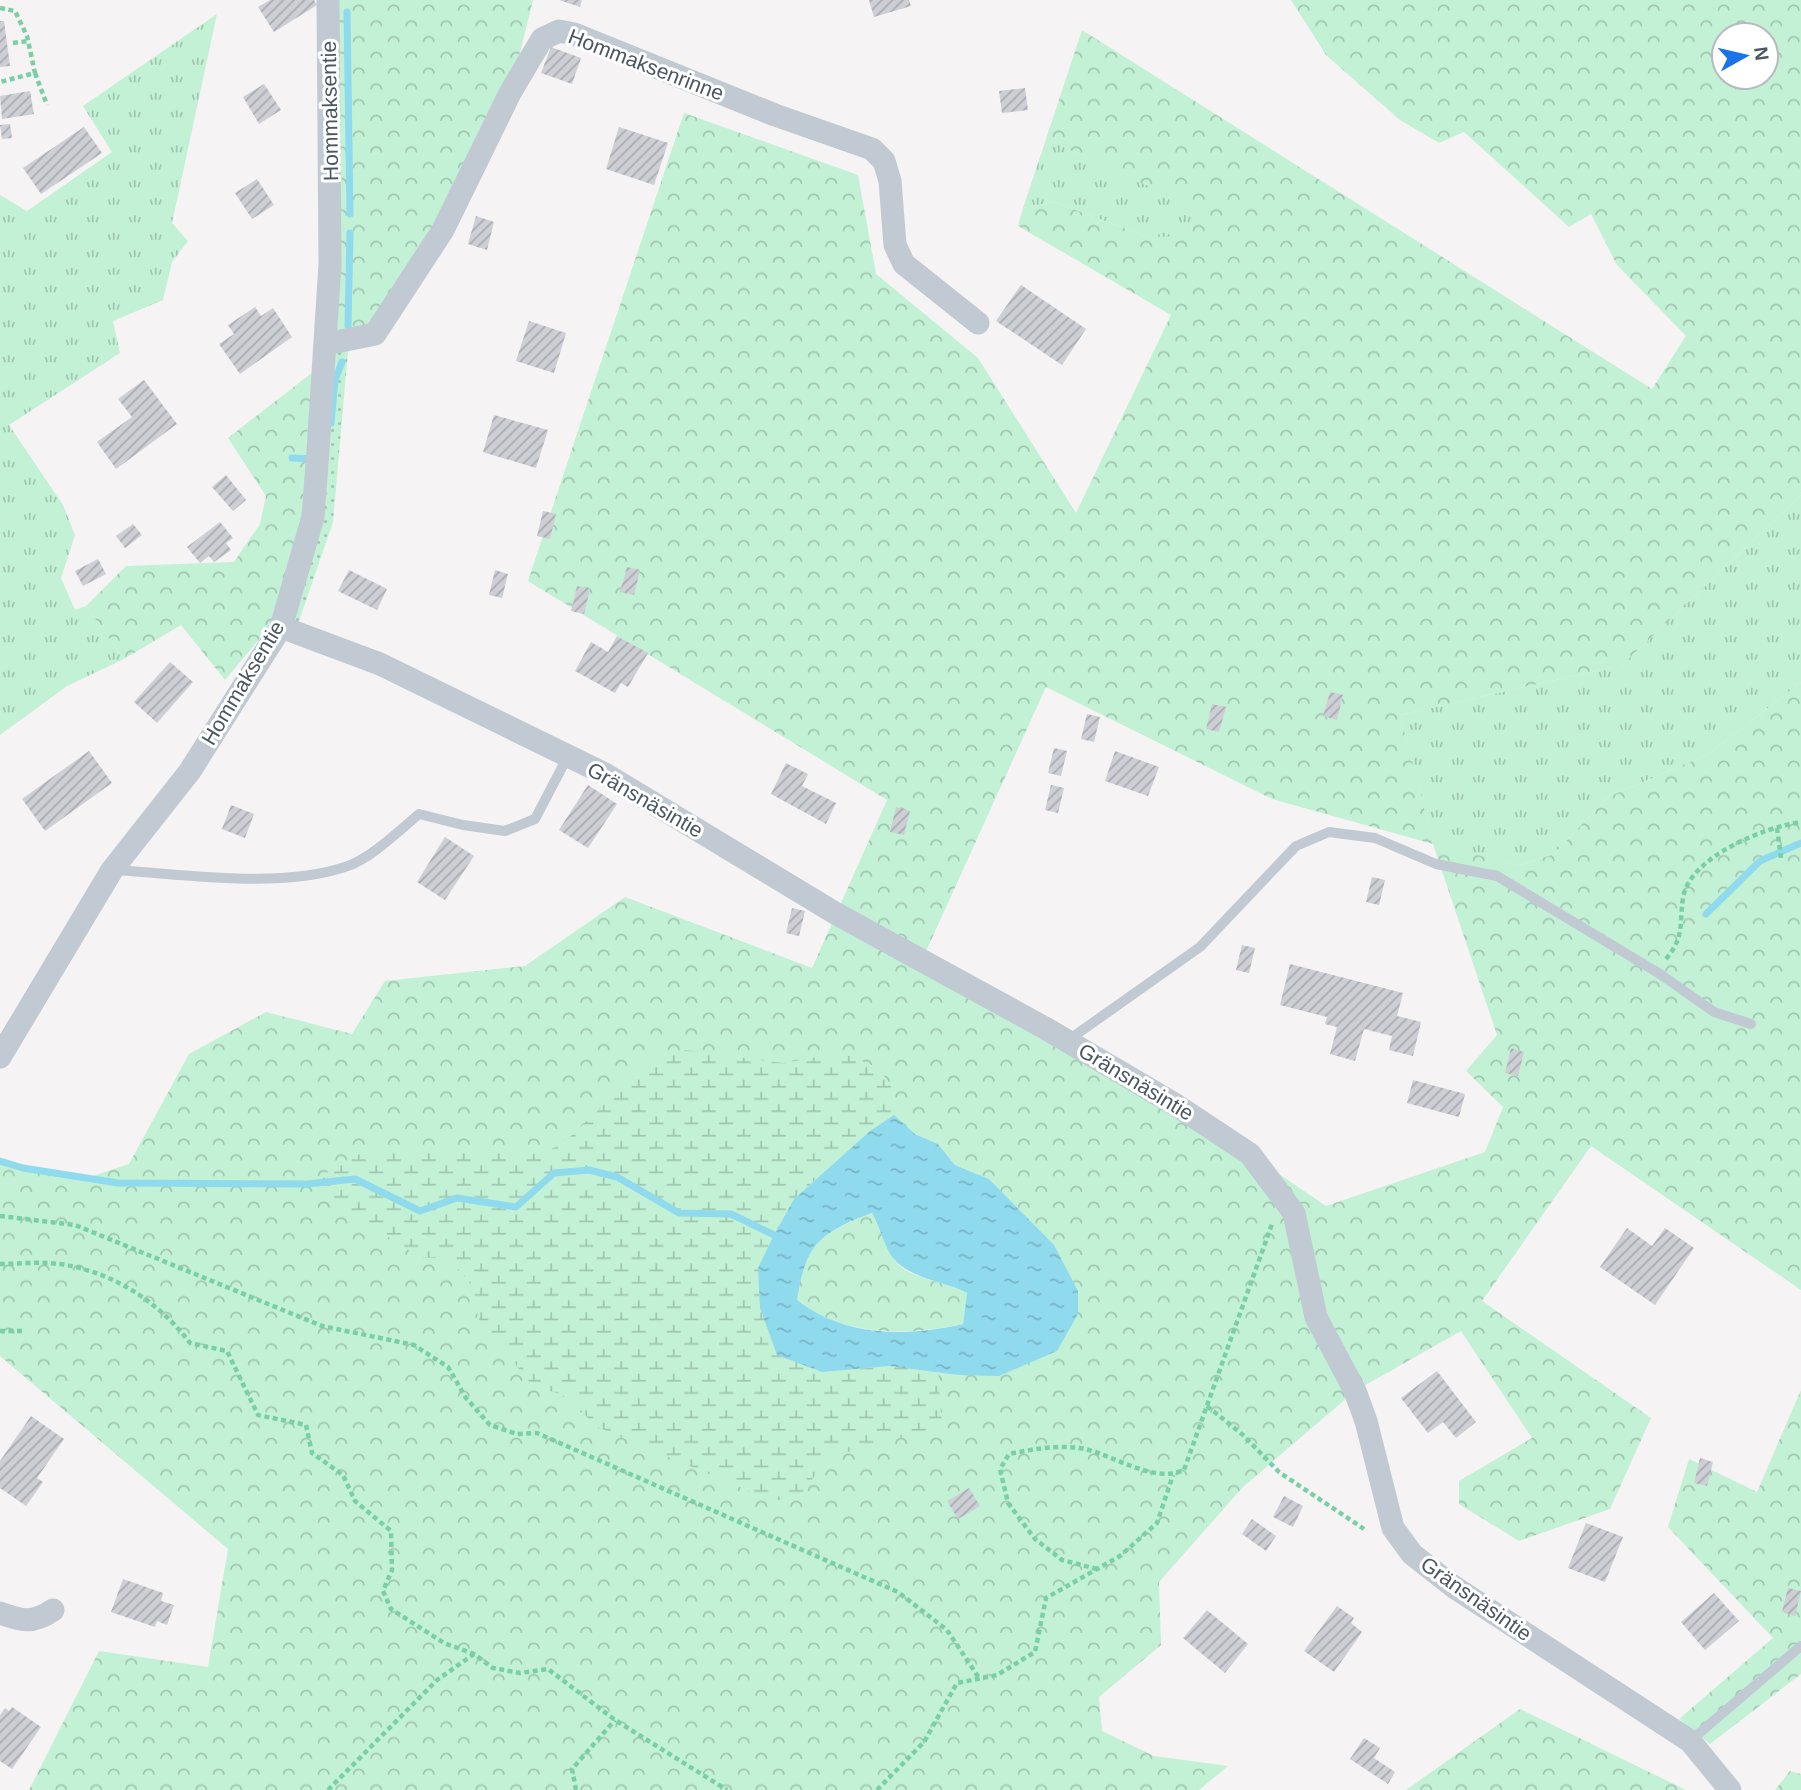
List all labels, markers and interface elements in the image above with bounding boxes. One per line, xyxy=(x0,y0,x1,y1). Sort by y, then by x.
north arrow xyxy=(1710,21,1780,91)
street label: Hommaksenrinne xyxy=(565,24,727,105)
street label: Hommaksentie xyxy=(317,41,342,181)
text: N xyxy=(1750,45,1773,62)
street label: Hommaksentie xyxy=(197,617,288,749)
street label: Gränsnäsintie xyxy=(583,757,707,842)
street label: Gränsnäsintie xyxy=(1075,1038,1198,1125)
street label: Gränsnäsintie xyxy=(1417,1552,1536,1645)

